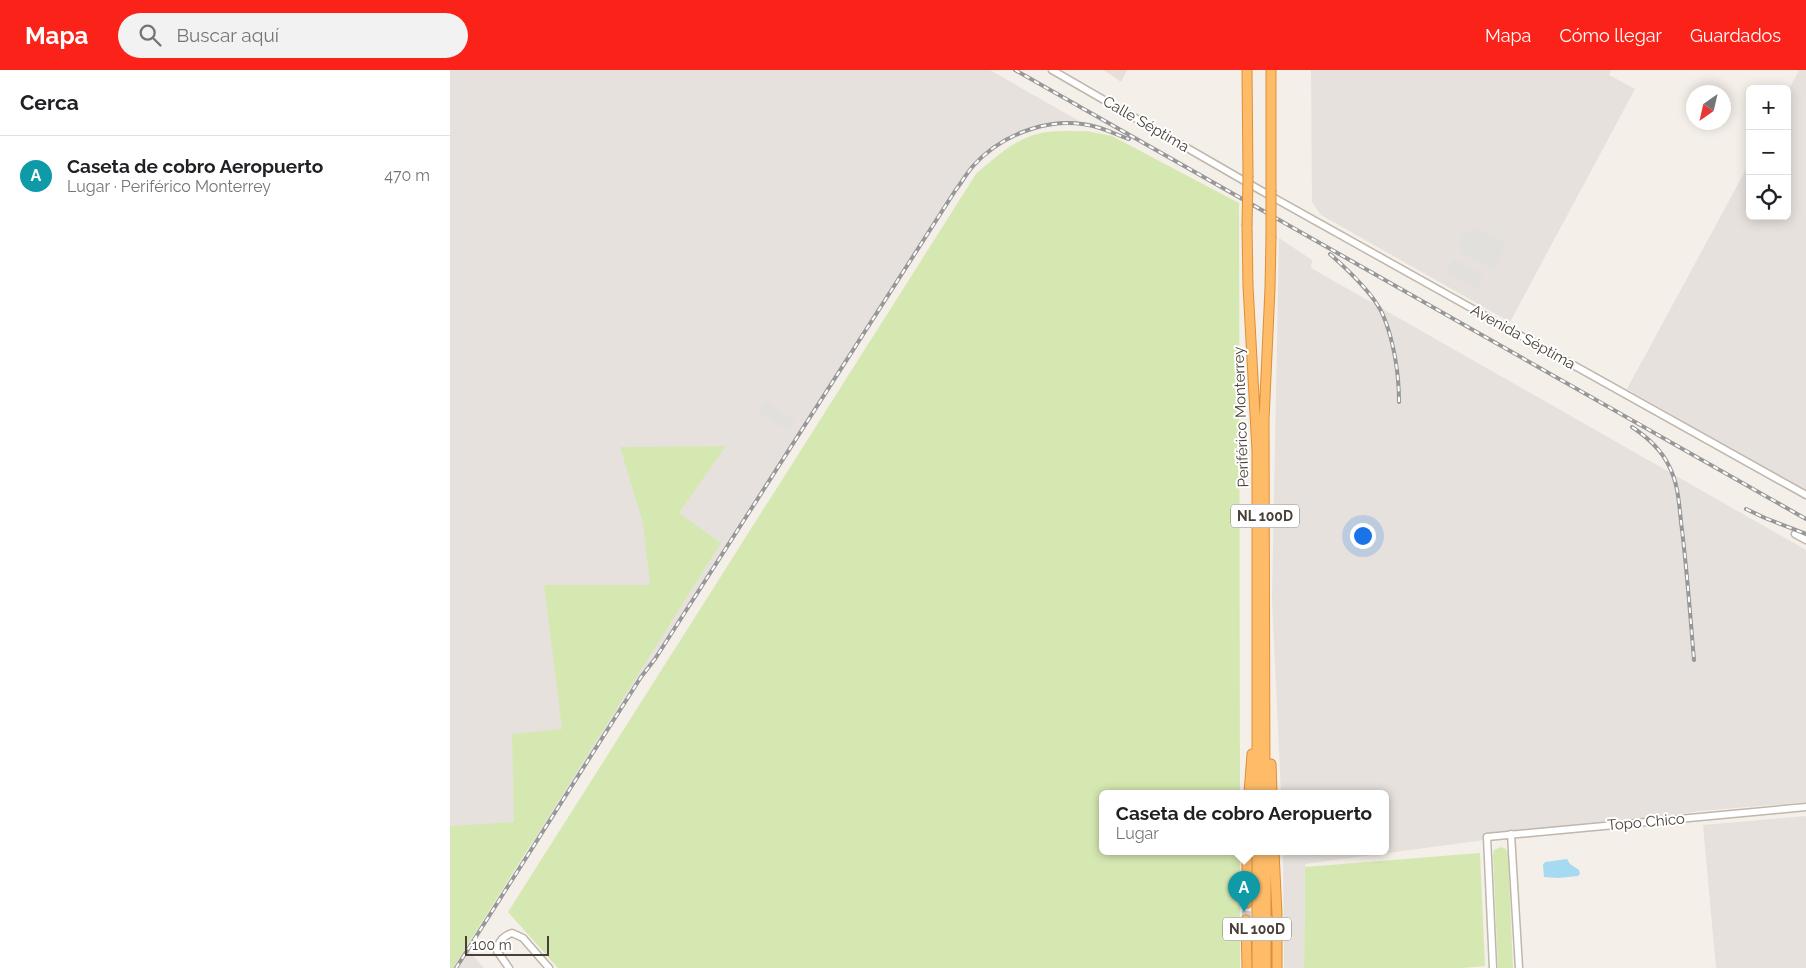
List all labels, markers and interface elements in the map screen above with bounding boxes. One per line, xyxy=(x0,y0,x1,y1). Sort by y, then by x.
search box xyxy=(118,13,468,58)
text: Mapa xyxy=(25,21,88,50)
icon: search xyxy=(136,21,164,49)
text: Buscar aquí xyxy=(176,24,279,46)
text: Mapa xyxy=(1485,25,1531,46)
text: Cómo llegar xyxy=(1559,25,1662,46)
text: Guardados xyxy=(1690,25,1781,46)
north arrow xyxy=(1686,85,1731,130)
map controls xyxy=(1746,85,1791,220)
button: + xyxy=(1746,85,1791,130)
text: Cerca xyxy=(20,90,79,115)
street label: Calle Séptima xyxy=(1100,92,1192,156)
button: − xyxy=(1746,130,1791,175)
text: Caseta de cobro Aeropuerto xyxy=(67,155,323,177)
text: A xyxy=(31,166,41,185)
text: 470 m xyxy=(384,166,430,185)
button: locate xyxy=(1746,175,1791,220)
text: Lugar · Periférico Monterrey xyxy=(67,177,271,196)
street label: Avenida Séptima xyxy=(1468,301,1578,373)
street label: Periférico Monterrey xyxy=(1230,346,1252,488)
road number: NL 100D xyxy=(1231,504,1299,528)
your location xyxy=(1350,523,1376,549)
popup xyxy=(1099,790,1389,855)
text: Caseta de cobro Aeropuerto xyxy=(1116,802,1372,824)
street label: Topo Chico xyxy=(1606,810,1686,834)
text: Lugar xyxy=(1116,824,1159,843)
pin: A xyxy=(1228,871,1260,912)
road number: NL 100D xyxy=(1223,918,1291,941)
scale bar xyxy=(465,933,549,956)
text: 100 m xyxy=(472,937,512,953)

